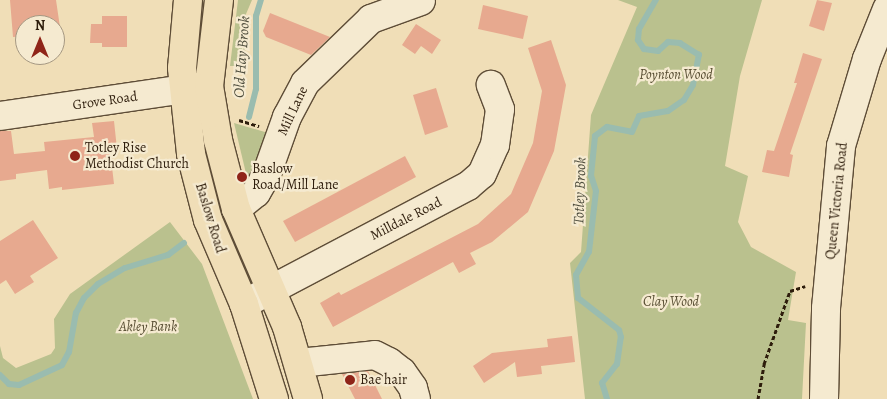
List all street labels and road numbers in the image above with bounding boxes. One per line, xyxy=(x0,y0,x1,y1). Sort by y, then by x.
street label: Mill Lane xyxy=(274,84,312,138)
street label: Grove Road xyxy=(72,88,138,114)
street label: Queen Victoria Road xyxy=(823,142,851,260)
street label: Baslow Road xyxy=(191,181,229,255)
street label: Milldale Road xyxy=(367,194,445,244)

